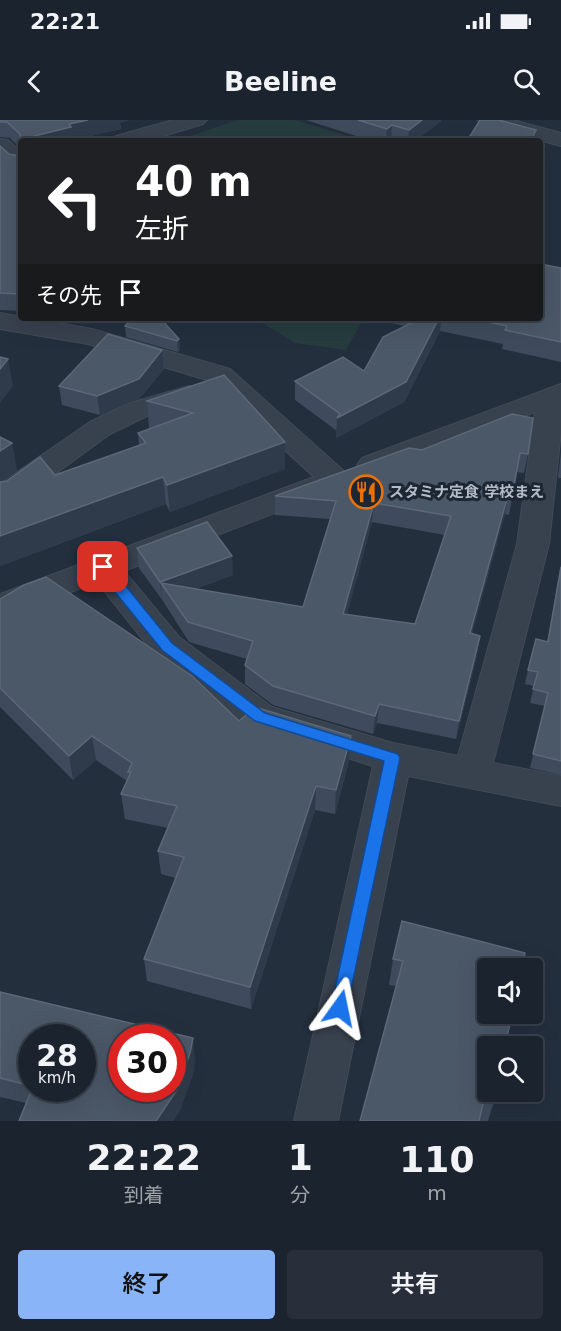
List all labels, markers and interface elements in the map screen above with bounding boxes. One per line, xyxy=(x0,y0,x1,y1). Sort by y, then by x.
text: 22:21 xyxy=(30,9,100,34)
icon: back xyxy=(18,65,51,98)
icon: search xyxy=(510,65,543,98)
text: Beeline xyxy=(224,66,337,97)
text: 40 m xyxy=(135,157,252,206)
icon: left xyxy=(36,162,114,240)
text: 左折 xyxy=(135,213,189,244)
icon: arrive xyxy=(114,276,147,309)
text: その先 xyxy=(36,283,102,308)
restaurant icon: スタミナ定食 学校まえ xyxy=(348,474,384,510)
place label: スタミナ定食 学校まえ xyxy=(389,483,544,501)
pin xyxy=(77,541,128,592)
icon: arrive xyxy=(86,550,119,583)
map controls xyxy=(477,958,543,1102)
button: sound xyxy=(477,958,543,1024)
position arrow xyxy=(308,976,372,1040)
speed limit sign: 30 xyxy=(108,1024,186,1102)
button: search xyxy=(477,1036,543,1102)
text: 28 xyxy=(36,1038,78,1073)
text: km/h xyxy=(38,1069,76,1087)
text: 22:22 xyxy=(87,1137,201,1178)
text: 1 xyxy=(288,1137,313,1178)
text: 110 xyxy=(399,1139,474,1180)
text: m xyxy=(427,1181,447,1205)
text: 到着 xyxy=(124,1183,164,1207)
text: 分 xyxy=(290,1183,310,1207)
button: 終了 xyxy=(18,1250,275,1319)
button: 共有 xyxy=(287,1250,543,1319)

